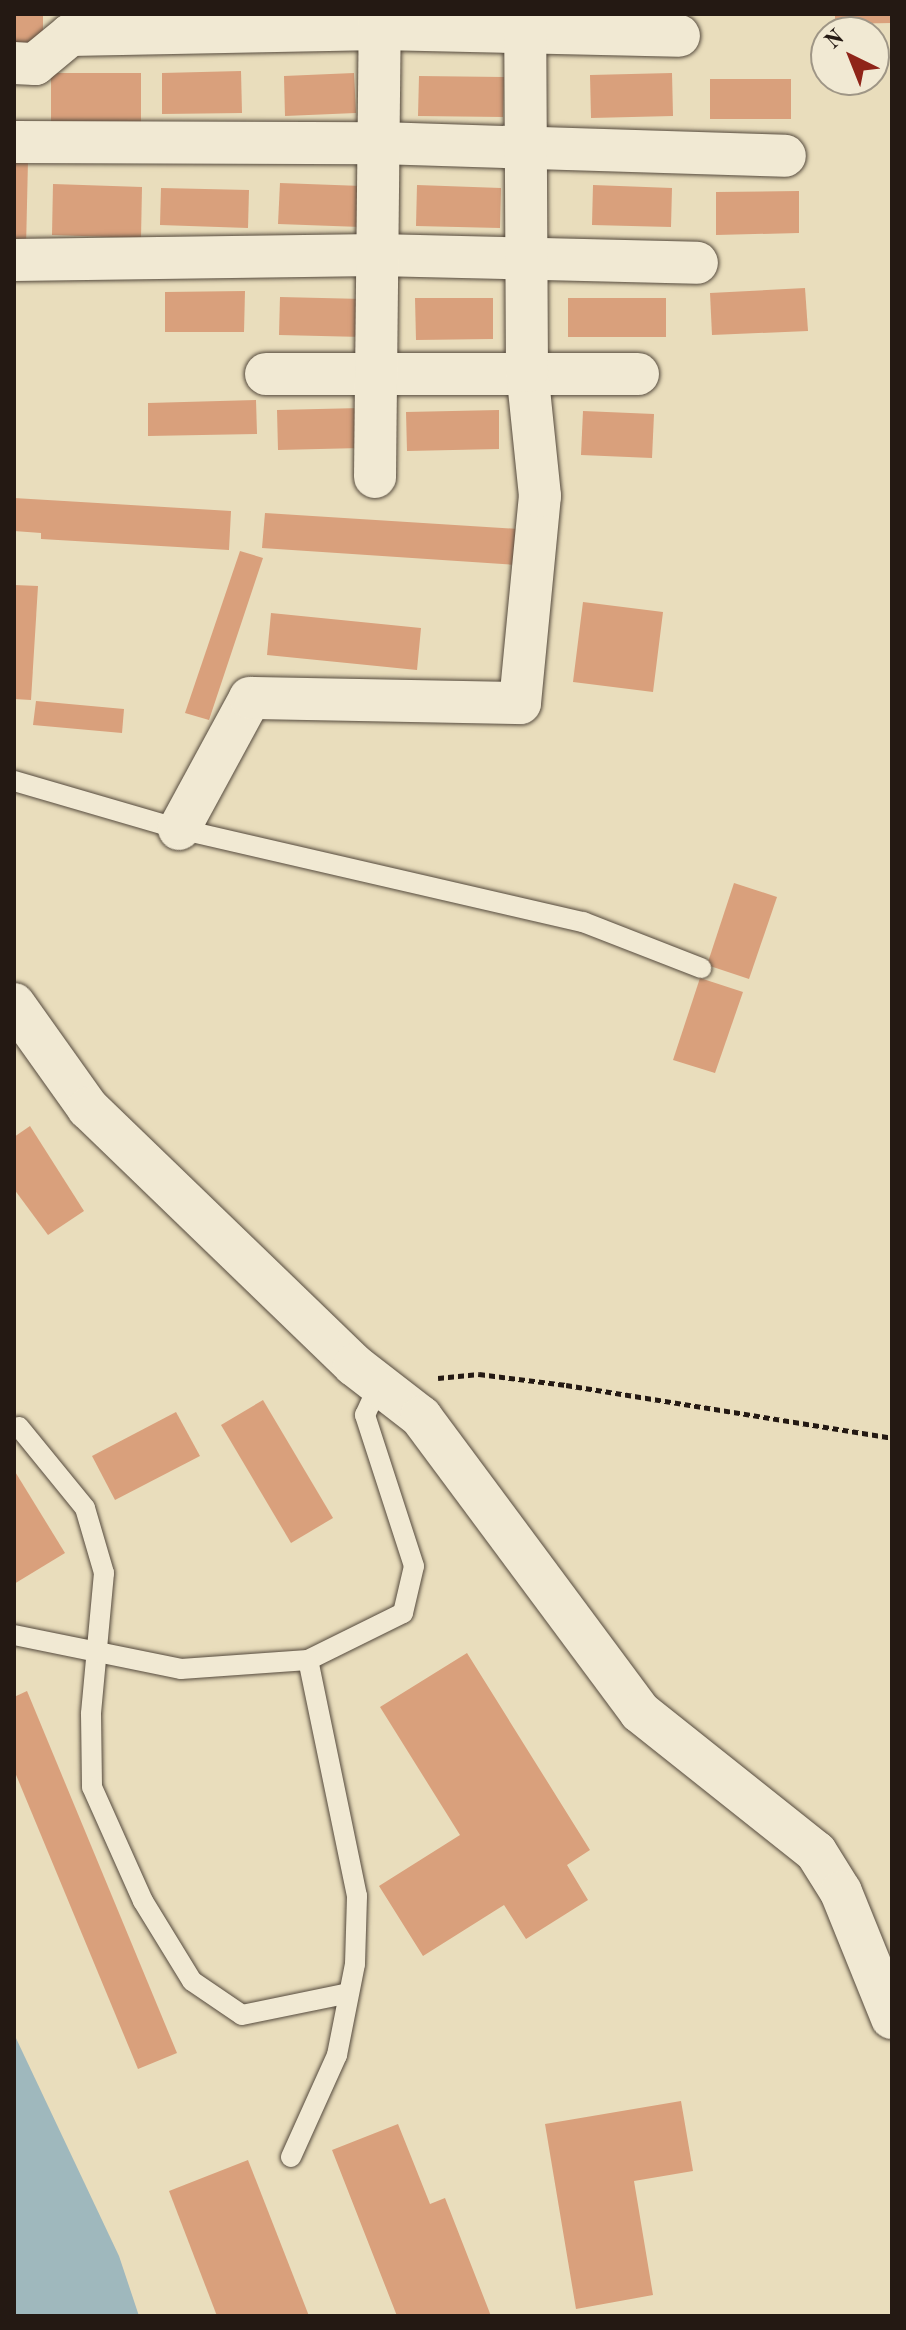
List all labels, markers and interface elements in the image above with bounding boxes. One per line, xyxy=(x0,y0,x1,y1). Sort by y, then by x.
north arrow xyxy=(810,16,890,96)
text: N xyxy=(821,26,849,54)

